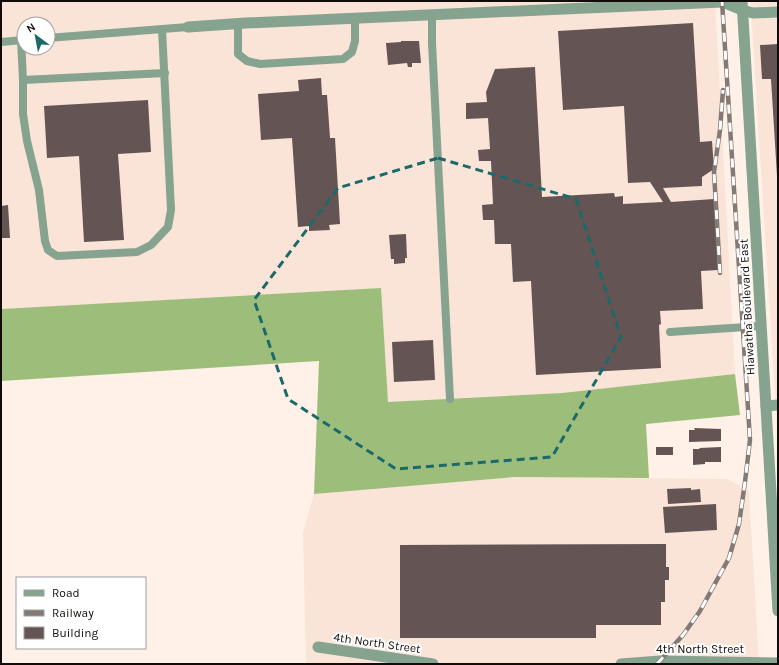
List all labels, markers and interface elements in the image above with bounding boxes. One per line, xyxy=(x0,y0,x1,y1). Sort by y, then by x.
north arrow xyxy=(16,16,56,56)
text: N xyxy=(24,20,38,36)
street label: Hiawatha Boulevard East xyxy=(736,238,758,376)
legend xyxy=(16,577,146,649)
text: Road xyxy=(52,586,80,600)
text: Railway xyxy=(52,606,94,620)
text: Building xyxy=(52,626,99,640)
street label: 4th North Street xyxy=(332,630,422,656)
street label: 4th North Street xyxy=(656,642,744,656)

